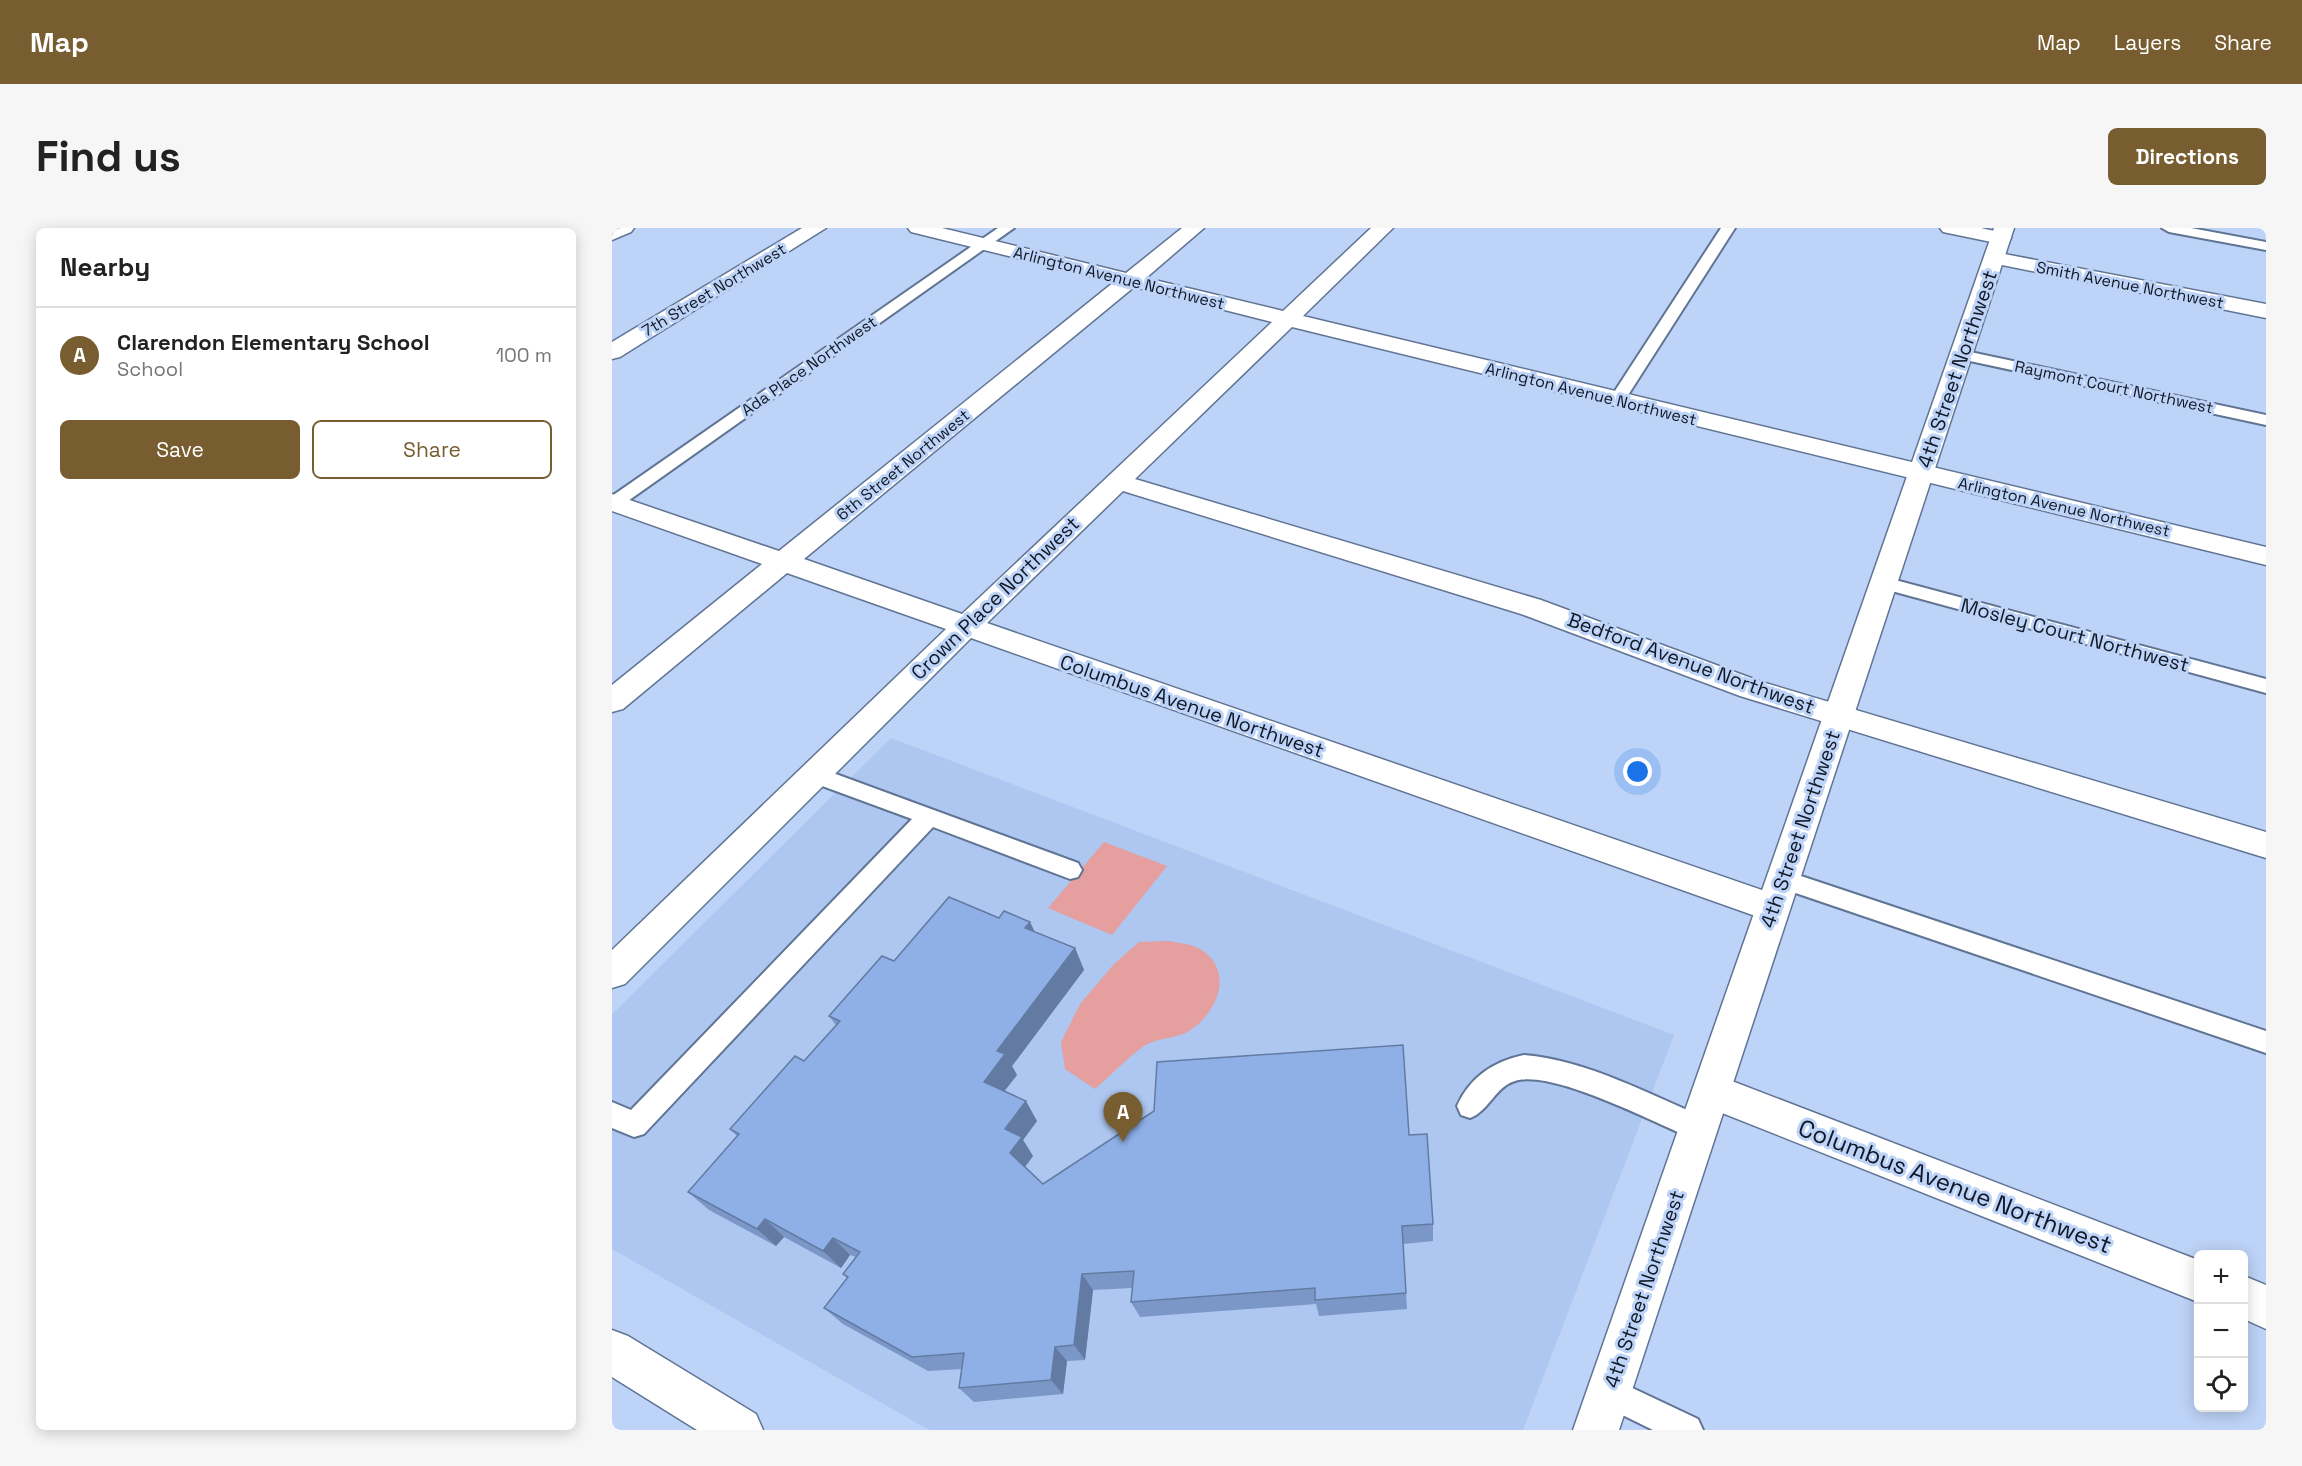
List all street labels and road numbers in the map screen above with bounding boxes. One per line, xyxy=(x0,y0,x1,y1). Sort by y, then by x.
street label: 7th Street Northwest xyxy=(638,239,790,341)
street label: Arlington Avenue Northwest xyxy=(1011,242,1227,314)
street label: Smith Avenue Northwest xyxy=(2034,257,2226,313)
street label: 4th Street Northwest xyxy=(1911,267,2003,471)
street label: Ada Place Northwest xyxy=(737,311,881,421)
street label: Raymont Court Northwest xyxy=(2013,356,2215,418)
street label: Arlington Avenue Northwest xyxy=(1483,358,1699,430)
street label: 6th Street Northwest xyxy=(832,405,974,525)
street label: Arlington Avenue Northwest xyxy=(1956,472,2172,542)
street label: Crown Place Northwest xyxy=(905,511,1085,685)
street label: Mosley Court Northwest xyxy=(1958,592,2192,678)
street label: Bedford Avenue Northwest xyxy=(1564,606,1818,720)
street label: Columbus Avenue Northwest xyxy=(1057,649,1327,763)
street label: 4th Street Northwest xyxy=(1754,727,1846,931)
street label: Columbus Avenue Northwest xyxy=(1794,1112,2116,1260)
street label: 4th Street Northwest xyxy=(1598,1187,1690,1391)

